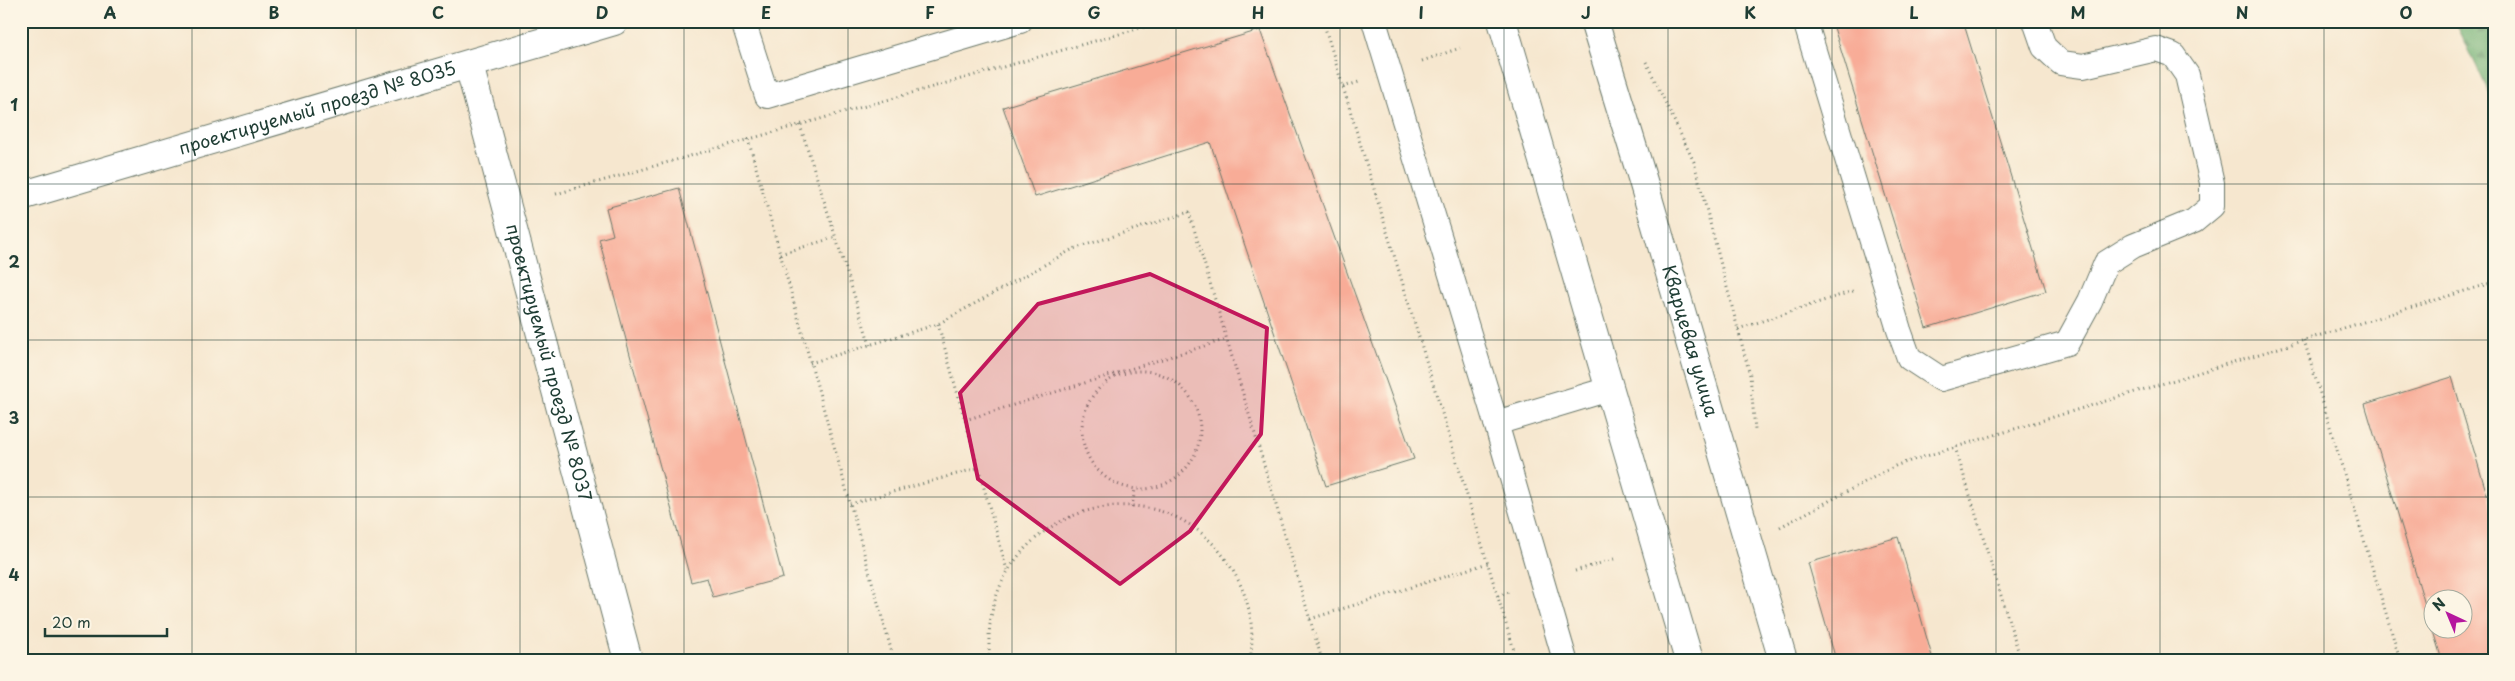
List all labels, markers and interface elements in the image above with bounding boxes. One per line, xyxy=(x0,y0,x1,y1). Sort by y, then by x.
text: A xyxy=(104,0,117,24)
text: B xyxy=(269,0,280,24)
text: C xyxy=(432,0,444,24)
text: D xyxy=(596,0,608,24)
text: E xyxy=(761,0,771,24)
text: F xyxy=(925,0,935,24)
text: G xyxy=(1087,0,1101,24)
text: H xyxy=(1252,0,1264,24)
text: I xyxy=(1418,0,1424,24)
text: J xyxy=(1581,0,1591,24)
text: K xyxy=(1744,0,1756,24)
text: L xyxy=(1909,0,1919,24)
text: M xyxy=(2070,0,2086,24)
text: N xyxy=(2236,0,2248,24)
text: O xyxy=(2400,0,2413,24)
street label: проектируемый проезд № 8035 xyxy=(175,53,459,161)
text: 1 xyxy=(10,92,18,116)
street label: проектируемый проезд № 8037 xyxy=(500,220,600,504)
text: 2 xyxy=(8,249,20,273)
street label: Кварцевая улица xyxy=(1656,262,1726,420)
text: 3 xyxy=(9,405,19,429)
text: 4 xyxy=(9,562,20,586)
north arrow xyxy=(2422,588,2472,638)
text: N xyxy=(2427,593,2450,616)
scale bar xyxy=(45,606,168,638)
text: 20 m xyxy=(52,610,91,633)

